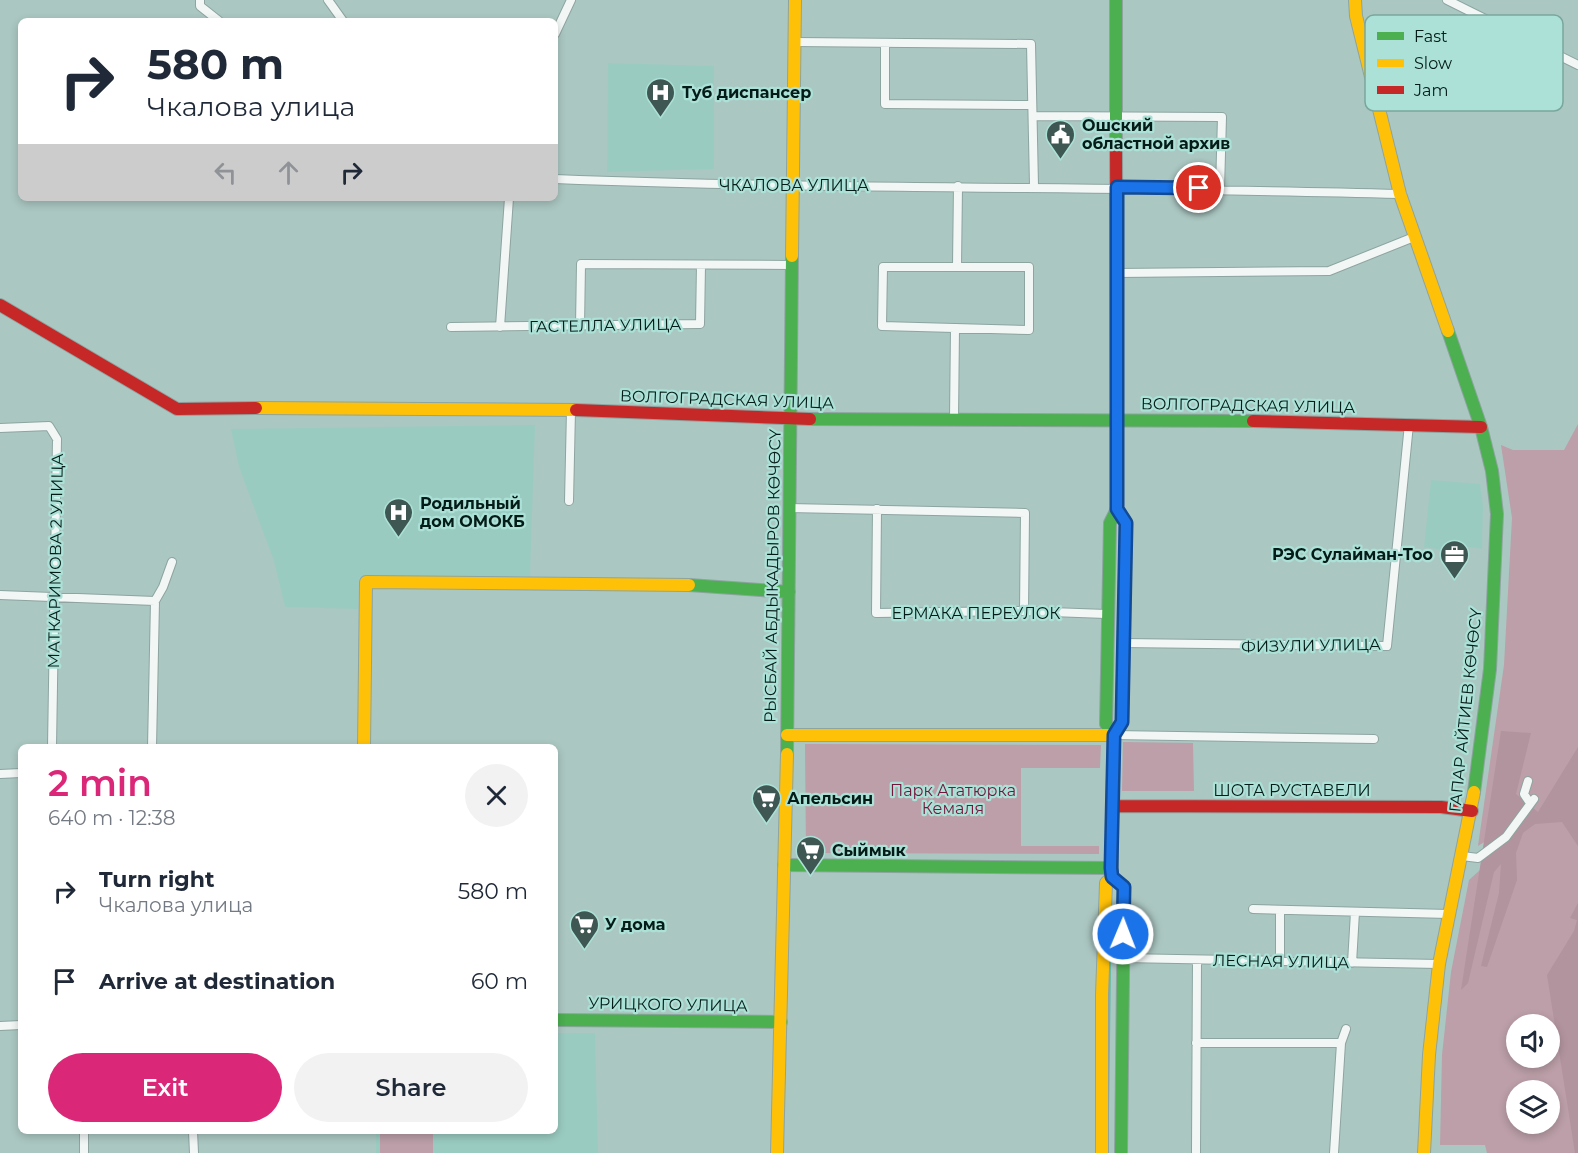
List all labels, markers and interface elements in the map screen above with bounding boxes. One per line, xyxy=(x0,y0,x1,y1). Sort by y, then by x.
legend xyxy=(1365,15,1563,111)
text: Fast xyxy=(1414,27,1448,46)
text: 580 m xyxy=(147,38,284,90)
icon: right xyxy=(48,42,126,120)
text: Slow xyxy=(1414,54,1452,73)
hospital icon: Туб диспансер xyxy=(645,76,677,118)
text: Jam xyxy=(1413,81,1448,100)
place label: Туб диспансер xyxy=(682,83,811,102)
text: Чкалова улица xyxy=(147,90,355,123)
place label: Ошский областной архив xyxy=(1082,116,1230,153)
public building icon: Ошский областной архив xyxy=(1045,118,1077,160)
icon: left xyxy=(209,156,242,189)
icon: ahead xyxy=(272,156,305,189)
icon: right xyxy=(335,156,368,189)
pin xyxy=(1173,162,1224,213)
icon: arrive xyxy=(1182,171,1215,204)
street label: ЧКАЛОВА УЛИЦА xyxy=(719,176,869,195)
street label: ГАСТЕЛЛА УЛИЦА xyxy=(529,315,681,336)
street label: ВОЛГОГРАДСКАЯ УЛИЦА xyxy=(620,386,835,413)
street label: ВОЛГОГРАДСКАЯ УЛИЦА xyxy=(1141,394,1355,417)
street label: РЫСБАЙ АБДЫКАДЫРОВ КӨЧӨСҮ xyxy=(760,428,785,723)
street label: МАТКАРИМОВА 2 УЛИЦА xyxy=(44,453,67,669)
place label: Родильный дом ОМОКБ xyxy=(420,494,525,531)
hospital icon: Родильный дом ОМОКБ xyxy=(383,496,415,538)
office icon: РЭС Сулайман-Тоо xyxy=(1438,538,1470,580)
place label: РЭС Сулайман-Тоо xyxy=(1272,545,1433,564)
street label: ЕРМАКА ПЕРЕУЛОК xyxy=(891,604,1061,623)
street label: ГАПАР АЙТИЕВ КӨЧӨСҮ xyxy=(1445,606,1486,813)
street label: ФИЗУЛИ УЛИЦА xyxy=(1241,635,1381,656)
text: 2 min xyxy=(48,761,152,805)
button: close xyxy=(465,764,528,827)
park label: Парк Ататюрка Кемаля xyxy=(890,781,1016,818)
street label: ШОТА РУСТАВЕЛИ xyxy=(1213,781,1371,800)
supermarket icon: Апельсин xyxy=(750,782,782,824)
place label: Апельсин xyxy=(787,789,873,808)
text: 640 m · 12:38 xyxy=(48,806,175,830)
supermarket icon: Сыймык xyxy=(795,834,827,876)
place label: Сыймык xyxy=(832,841,907,860)
text: Turn right xyxy=(99,866,214,893)
icon: right xyxy=(48,875,81,908)
text: 580 m xyxy=(458,878,528,905)
text: Чкалова улица xyxy=(99,893,253,917)
position arrow xyxy=(1091,902,1155,966)
supermarket icon: У дома xyxy=(568,908,600,950)
place label: У дома xyxy=(605,915,666,934)
street label: ЛЕСНАЯ УЛИЦА xyxy=(1213,951,1349,972)
icon: arrive xyxy=(48,965,81,998)
text: Arrive at destination xyxy=(99,968,335,995)
text: 60 m xyxy=(471,968,528,995)
street label: УРИЦКОГО УЛИЦА xyxy=(588,994,748,1015)
map controls xyxy=(1506,1014,1560,1134)
button: sound xyxy=(1506,1014,1560,1068)
button: Exit xyxy=(48,1053,282,1122)
button: Share xyxy=(294,1053,528,1122)
button: layers xyxy=(1506,1080,1560,1134)

